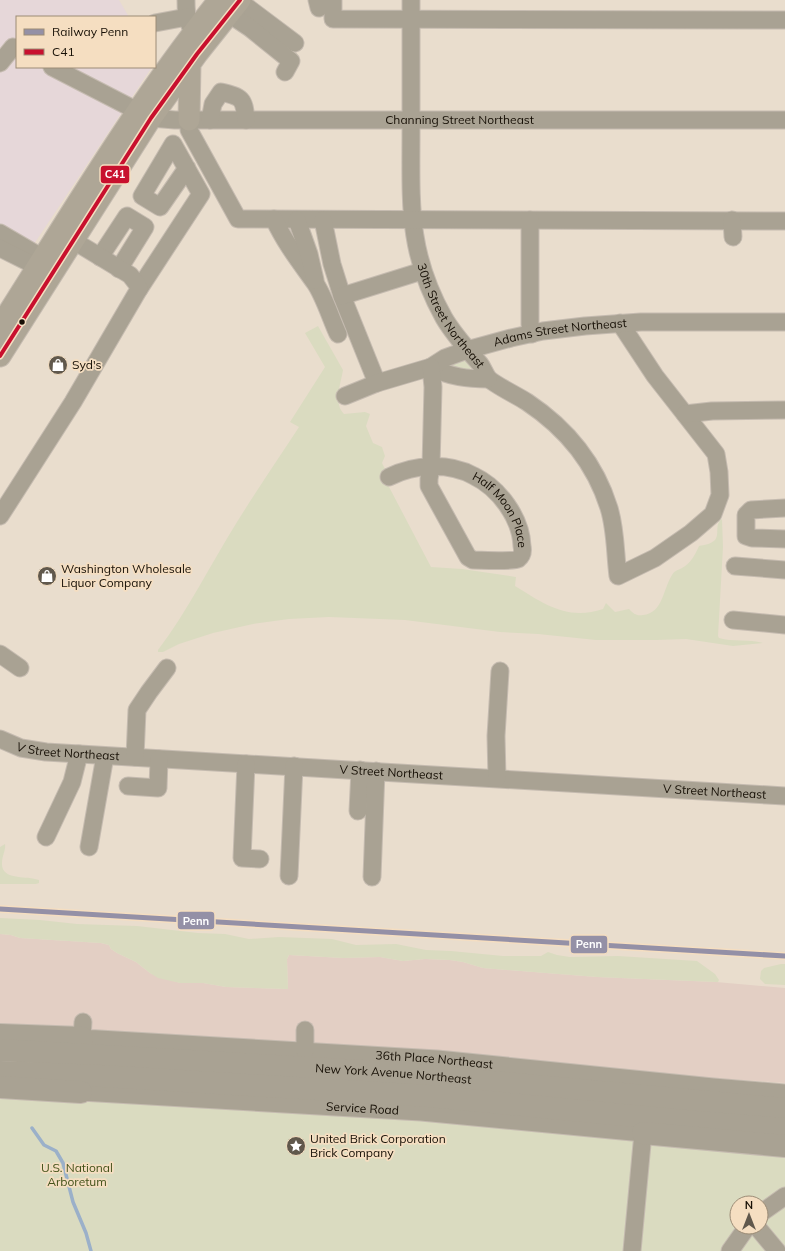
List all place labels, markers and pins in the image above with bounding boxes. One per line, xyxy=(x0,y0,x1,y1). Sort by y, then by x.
unlabelled marker xyxy=(17,317,27,327)
shop icon: Syd's xyxy=(47,354,69,376)
place label: Syd's xyxy=(72,357,102,372)
place label: Washington Wholesale Liquor Company xyxy=(61,561,191,590)
shop icon: Washington Wholesale Liquor Company xyxy=(36,565,58,587)
place label: United Brick Corporation Brick Company xyxy=(310,1131,446,1160)
place icon: United Brick Corporation Brick Company xyxy=(285,1135,307,1157)

